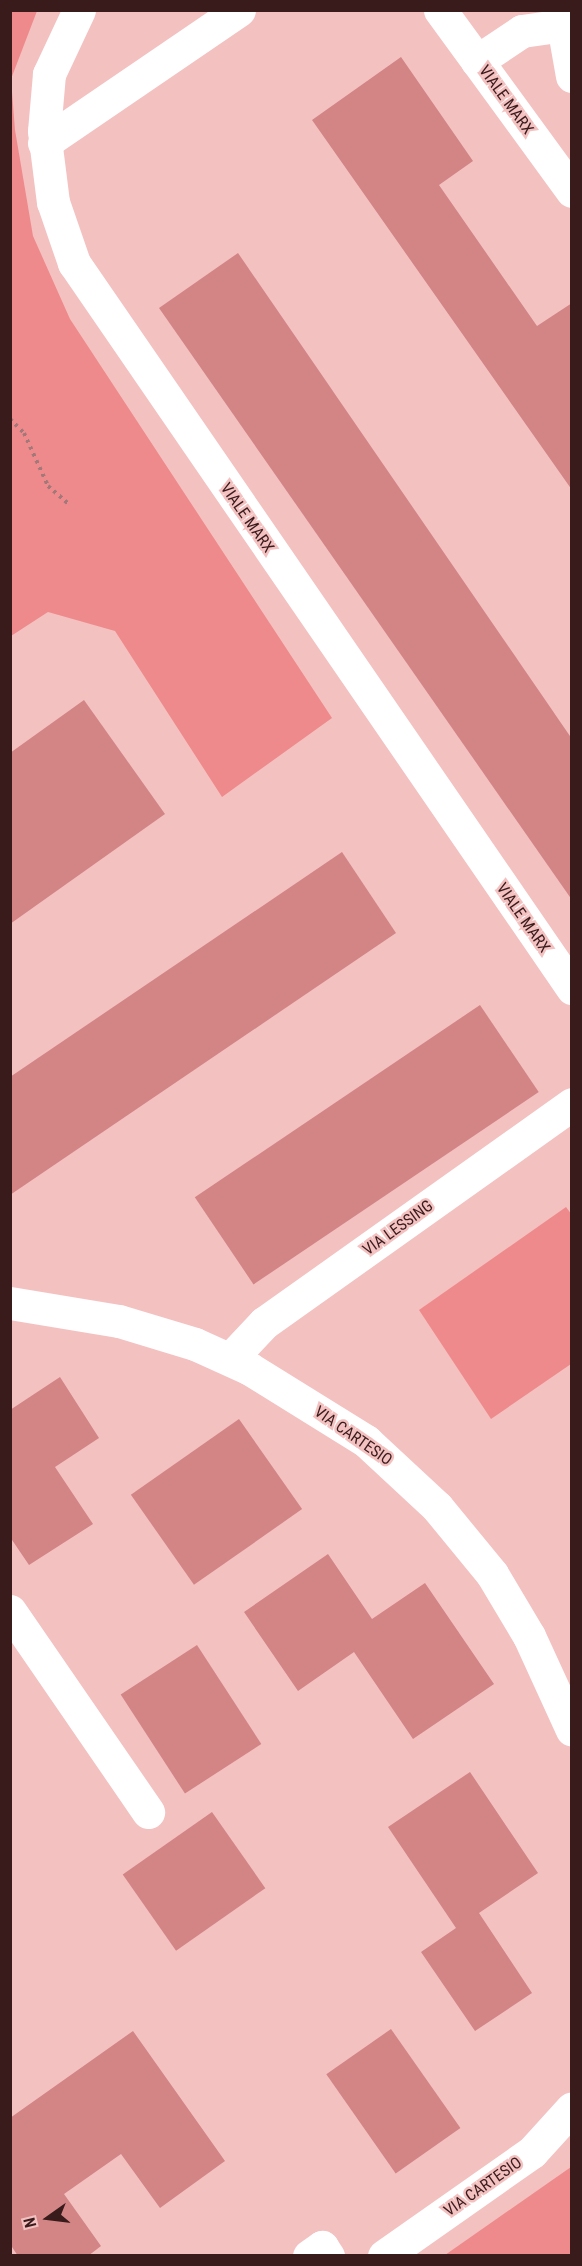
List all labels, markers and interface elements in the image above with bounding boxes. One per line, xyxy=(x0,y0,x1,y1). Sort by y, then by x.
street label: VIALE MARX xyxy=(475,62,537,138)
street label: VIALE MARX xyxy=(216,480,278,556)
street label: VIALE MARX xyxy=(492,880,554,956)
street label: VIA LESSING xyxy=(359,1196,437,1260)
street label: VIA CARTESIO xyxy=(310,1402,396,1470)
street label: VIA CARTESIO xyxy=(440,2153,526,2221)
north arrow xyxy=(18,2188,78,2248)
text: N xyxy=(20,2215,40,2230)

